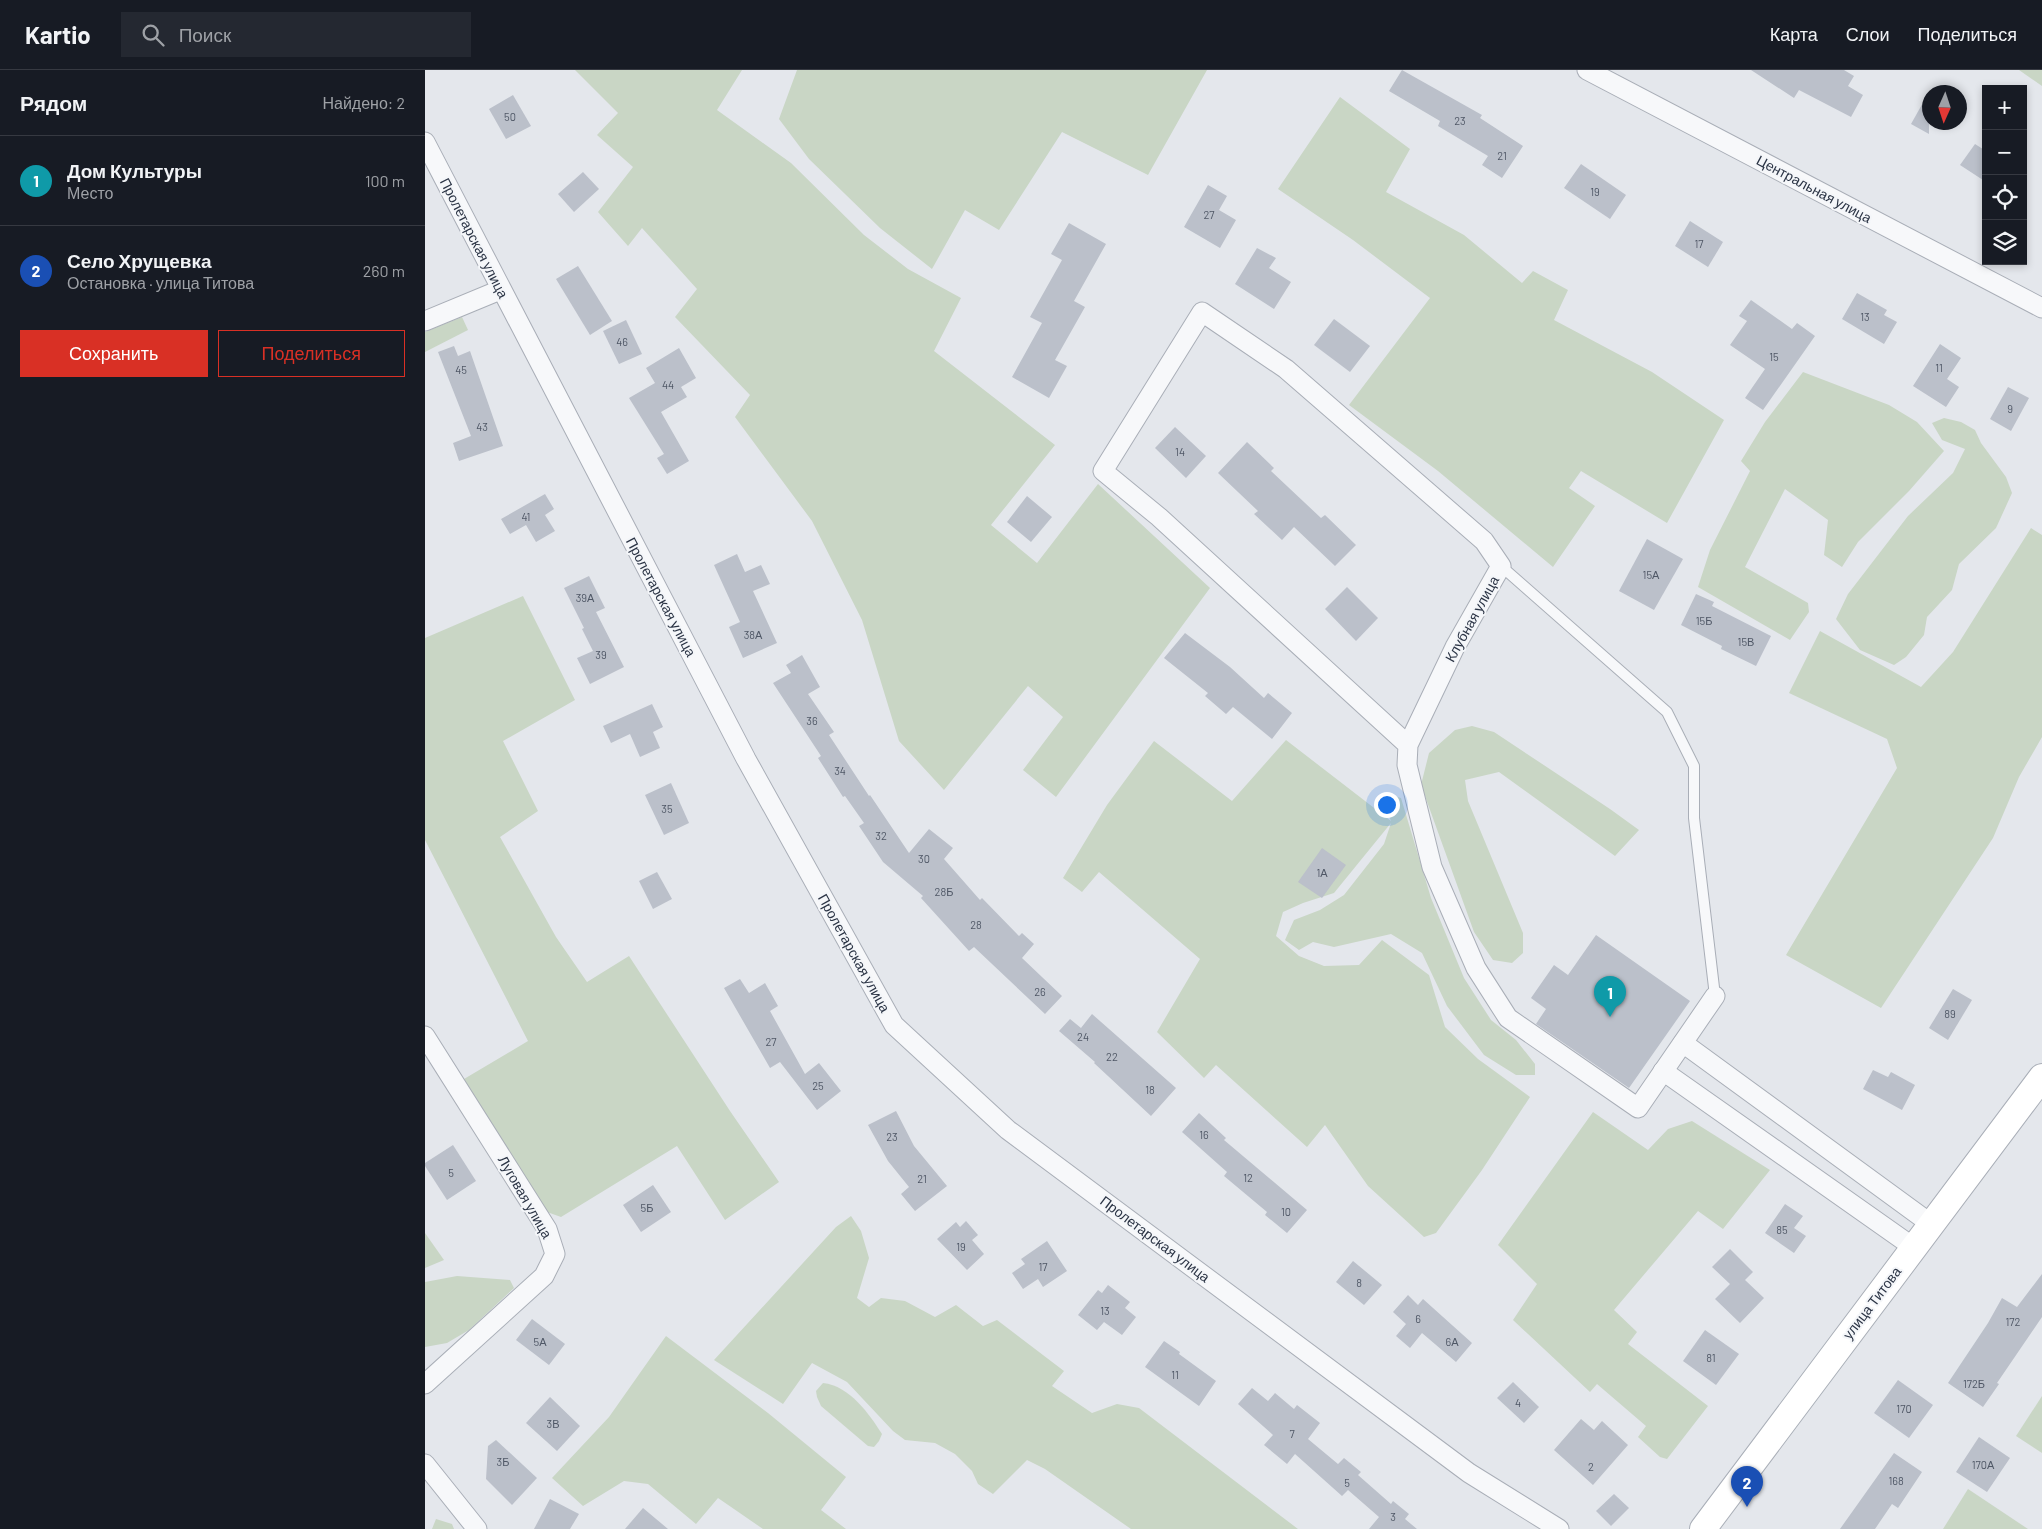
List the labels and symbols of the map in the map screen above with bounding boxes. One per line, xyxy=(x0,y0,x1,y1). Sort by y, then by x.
north arrow xyxy=(1922,85,1967,130)
house number: 50 xyxy=(504,110,516,123)
house number: 23 xyxy=(1454,114,1466,127)
house number: 21 xyxy=(1497,149,1507,162)
street label: Центральная улица xyxy=(1754,151,1875,226)
street label: Пролетарская улица xyxy=(437,175,512,301)
house number: 19 xyxy=(1590,185,1600,198)
house number: 27 xyxy=(1203,208,1215,221)
house number: 17 xyxy=(1694,237,1704,250)
house number: 13 xyxy=(1860,310,1870,323)
house number: 46 xyxy=(616,335,628,348)
house number: 15 xyxy=(1769,350,1779,363)
house number: 11 xyxy=(1935,361,1943,374)
house number: 45 xyxy=(455,363,467,376)
house number: 44 xyxy=(662,378,674,391)
house number: 9 xyxy=(2007,402,2013,415)
house number: 43 xyxy=(476,420,488,433)
house number: 14 xyxy=(1175,445,1185,458)
house number: 41 xyxy=(522,510,530,523)
street label: Пролетарская улица xyxy=(623,534,700,660)
house number: 15А xyxy=(1643,568,1660,581)
street label: Клубная улица xyxy=(1441,573,1502,665)
house number: 39А xyxy=(576,591,595,604)
house number: 15Б xyxy=(1696,614,1712,627)
house number: 38А xyxy=(744,628,763,641)
house number: 15В xyxy=(1738,635,1754,648)
house number: 39 xyxy=(595,648,607,661)
house number: 36 xyxy=(806,714,818,727)
house number: 34 xyxy=(834,764,846,777)
your location xyxy=(1374,792,1400,818)
house number: 35 xyxy=(661,802,673,815)
house number: 32 xyxy=(875,829,887,842)
house number: 30 xyxy=(918,852,930,865)
house number: 1А xyxy=(1316,866,1328,879)
house number: 28Б xyxy=(935,885,953,898)
street label: Пролетарская улица xyxy=(815,891,894,1015)
house number: 28 xyxy=(970,918,982,931)
pin: 1 xyxy=(1594,976,1626,1017)
house number: 26 xyxy=(1034,985,1046,998)
house number: 89 xyxy=(1944,1007,1956,1020)
house number: 24 xyxy=(1077,1030,1089,1043)
house number: 27 xyxy=(765,1035,777,1048)
house number: 22 xyxy=(1106,1050,1118,1063)
house number: 25 xyxy=(812,1079,824,1092)
house number: 18 xyxy=(1145,1083,1155,1096)
house number: 16 xyxy=(1199,1128,1209,1141)
house number: 23 xyxy=(886,1130,898,1143)
street label: Луговая улица xyxy=(495,1152,556,1241)
house number: 5 xyxy=(448,1166,454,1179)
house number: 12 xyxy=(1243,1171,1253,1184)
house number: 21 xyxy=(917,1172,927,1185)
street label: Пролетарская улица xyxy=(1097,1192,1214,1285)
house number: 5Б xyxy=(641,1201,653,1214)
house number: 10 xyxy=(1281,1205,1291,1218)
house number: 85 xyxy=(1776,1223,1788,1236)
house number: 19 xyxy=(956,1240,966,1253)
house number: 17 xyxy=(1038,1260,1048,1273)
street label: улица Титова xyxy=(1839,1263,1904,1342)
house number: 8 xyxy=(1356,1276,1362,1289)
house number: 13 xyxy=(1100,1304,1110,1317)
house number: 6 xyxy=(1415,1312,1421,1325)
house number: 172 xyxy=(2006,1315,2021,1328)
house number: 5А xyxy=(534,1335,547,1348)
house number: 6А xyxy=(1445,1335,1459,1348)
house number: 81 xyxy=(1706,1351,1716,1364)
house number: 11 xyxy=(1171,1368,1179,1381)
house number: 172Б xyxy=(1963,1377,1985,1390)
house number: 4 xyxy=(1515,1396,1521,1409)
house number: 170 xyxy=(1896,1402,1912,1415)
house number: 3В xyxy=(546,1417,560,1430)
house number: 7 xyxy=(1289,1427,1295,1440)
house number: 3Б xyxy=(497,1455,509,1468)
house number: 170А xyxy=(1972,1458,1995,1471)
house number: 2 xyxy=(1588,1460,1594,1473)
pin: 2 xyxy=(1731,1466,1763,1507)
house number: 168 xyxy=(1888,1474,1904,1487)
house number: 5 xyxy=(1344,1476,1350,1489)
house number: 3 xyxy=(1390,1510,1396,1523)

